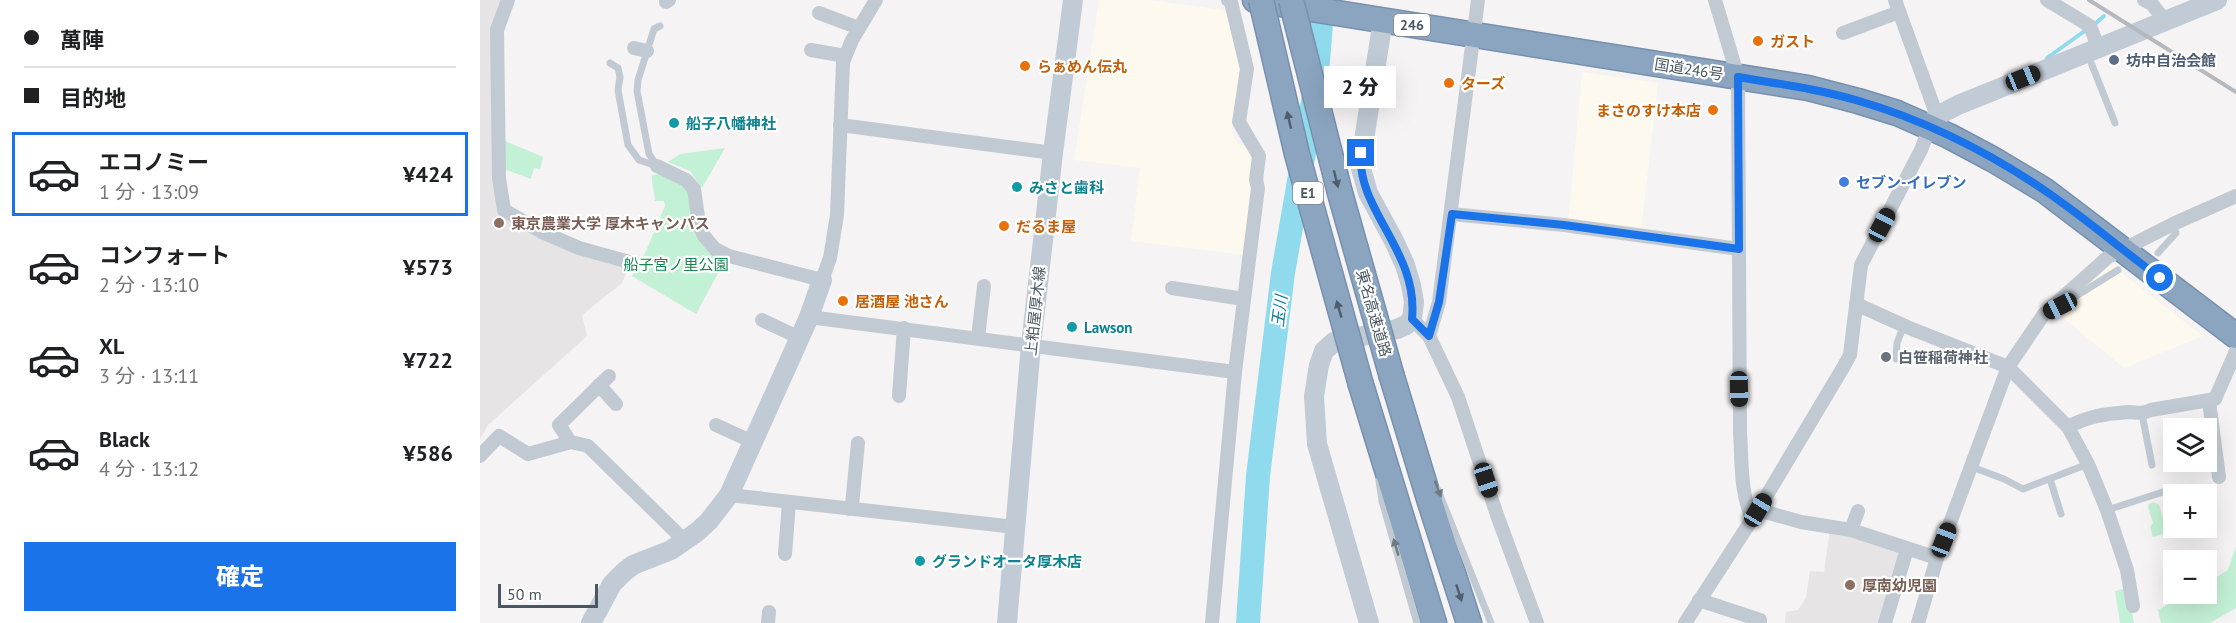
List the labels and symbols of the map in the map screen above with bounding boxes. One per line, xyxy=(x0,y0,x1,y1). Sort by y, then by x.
road number: 246 xyxy=(1394,14,1430,36)
place label: ガスト xyxy=(1770,32,1815,51)
marker: ガスト xyxy=(1751,34,1765,48)
place label: 坊中自治会館 xyxy=(2126,51,2216,70)
marker: 坊中自治会館 xyxy=(2107,53,2121,67)
street label: 国道246号 xyxy=(1653,54,1725,84)
place label: らぁめん伝丸 xyxy=(1037,57,1127,76)
marker: らぁめん伝丸 xyxy=(1018,59,1032,73)
car xyxy=(2003,63,2043,93)
callout: 2 分 xyxy=(1325,66,1397,108)
place label: ターズ xyxy=(1461,74,1505,93)
marker: ターズ xyxy=(1442,76,1456,90)
place label: まさのすけ本店 xyxy=(1596,101,1701,120)
marker: まさのすけ本店 xyxy=(1706,103,1720,117)
one-way arrow xyxy=(1284,111,1293,130)
place label: 船子八幡神社 xyxy=(686,114,776,133)
marker: 船子八幡神社 xyxy=(667,116,681,130)
route end xyxy=(1347,139,1374,166)
one-way arrow xyxy=(1332,170,1342,188)
place label: セブン-イレブン xyxy=(1856,173,1966,192)
marker: セブン-イレブン xyxy=(1837,175,1851,189)
place label: みさと歯科 xyxy=(1029,178,1104,197)
marker: みさと歯科 xyxy=(1010,180,1024,194)
road number: E1 xyxy=(1293,182,1323,204)
car xyxy=(1866,205,1898,245)
place label: 東京農業大学 厚木キャンパス xyxy=(511,214,710,233)
marker: 東京農業大学 厚木キャンパス xyxy=(492,216,506,230)
place label: だるま屋 xyxy=(1016,217,1076,236)
marker: だるま屋 xyxy=(997,219,1011,233)
park label: 船子宮ノ里公園 xyxy=(623,255,729,274)
route start xyxy=(2146,264,2173,291)
street label: 上粕屋厚木線 xyxy=(1021,265,1049,357)
street label: 東名高速道路 xyxy=(1352,267,1396,359)
car xyxy=(2040,290,2080,322)
place label: 居酒屋 池さん xyxy=(855,292,949,311)
water label: 玉川 xyxy=(1267,292,1291,328)
marker: 居酒屋 池さん xyxy=(836,294,850,308)
one-way arrow xyxy=(1334,300,1343,318)
place label: Lawson xyxy=(1084,318,1133,337)
marker: Lawson xyxy=(1065,320,1079,334)
place label: 白笹稲荷神社 xyxy=(1898,348,1988,367)
marker: 白笹稲荷神社 xyxy=(1879,350,1893,364)
car xyxy=(1730,371,1748,407)
car xyxy=(1472,460,1500,500)
one-way arrow xyxy=(1434,480,1443,498)
car xyxy=(1741,490,1775,530)
car xyxy=(1929,520,1959,560)
one-way arrow xyxy=(1391,537,1400,555)
place label: グランドオータ厚木店 xyxy=(932,552,1082,571)
marker: グランドオータ厚木店 xyxy=(913,554,927,568)
place label: 厚南幼児園 xyxy=(1862,576,1937,595)
marker: 厚南幼児園 xyxy=(1843,578,1857,592)
scale bar xyxy=(498,581,598,608)
one-way arrow xyxy=(1455,584,1465,602)

